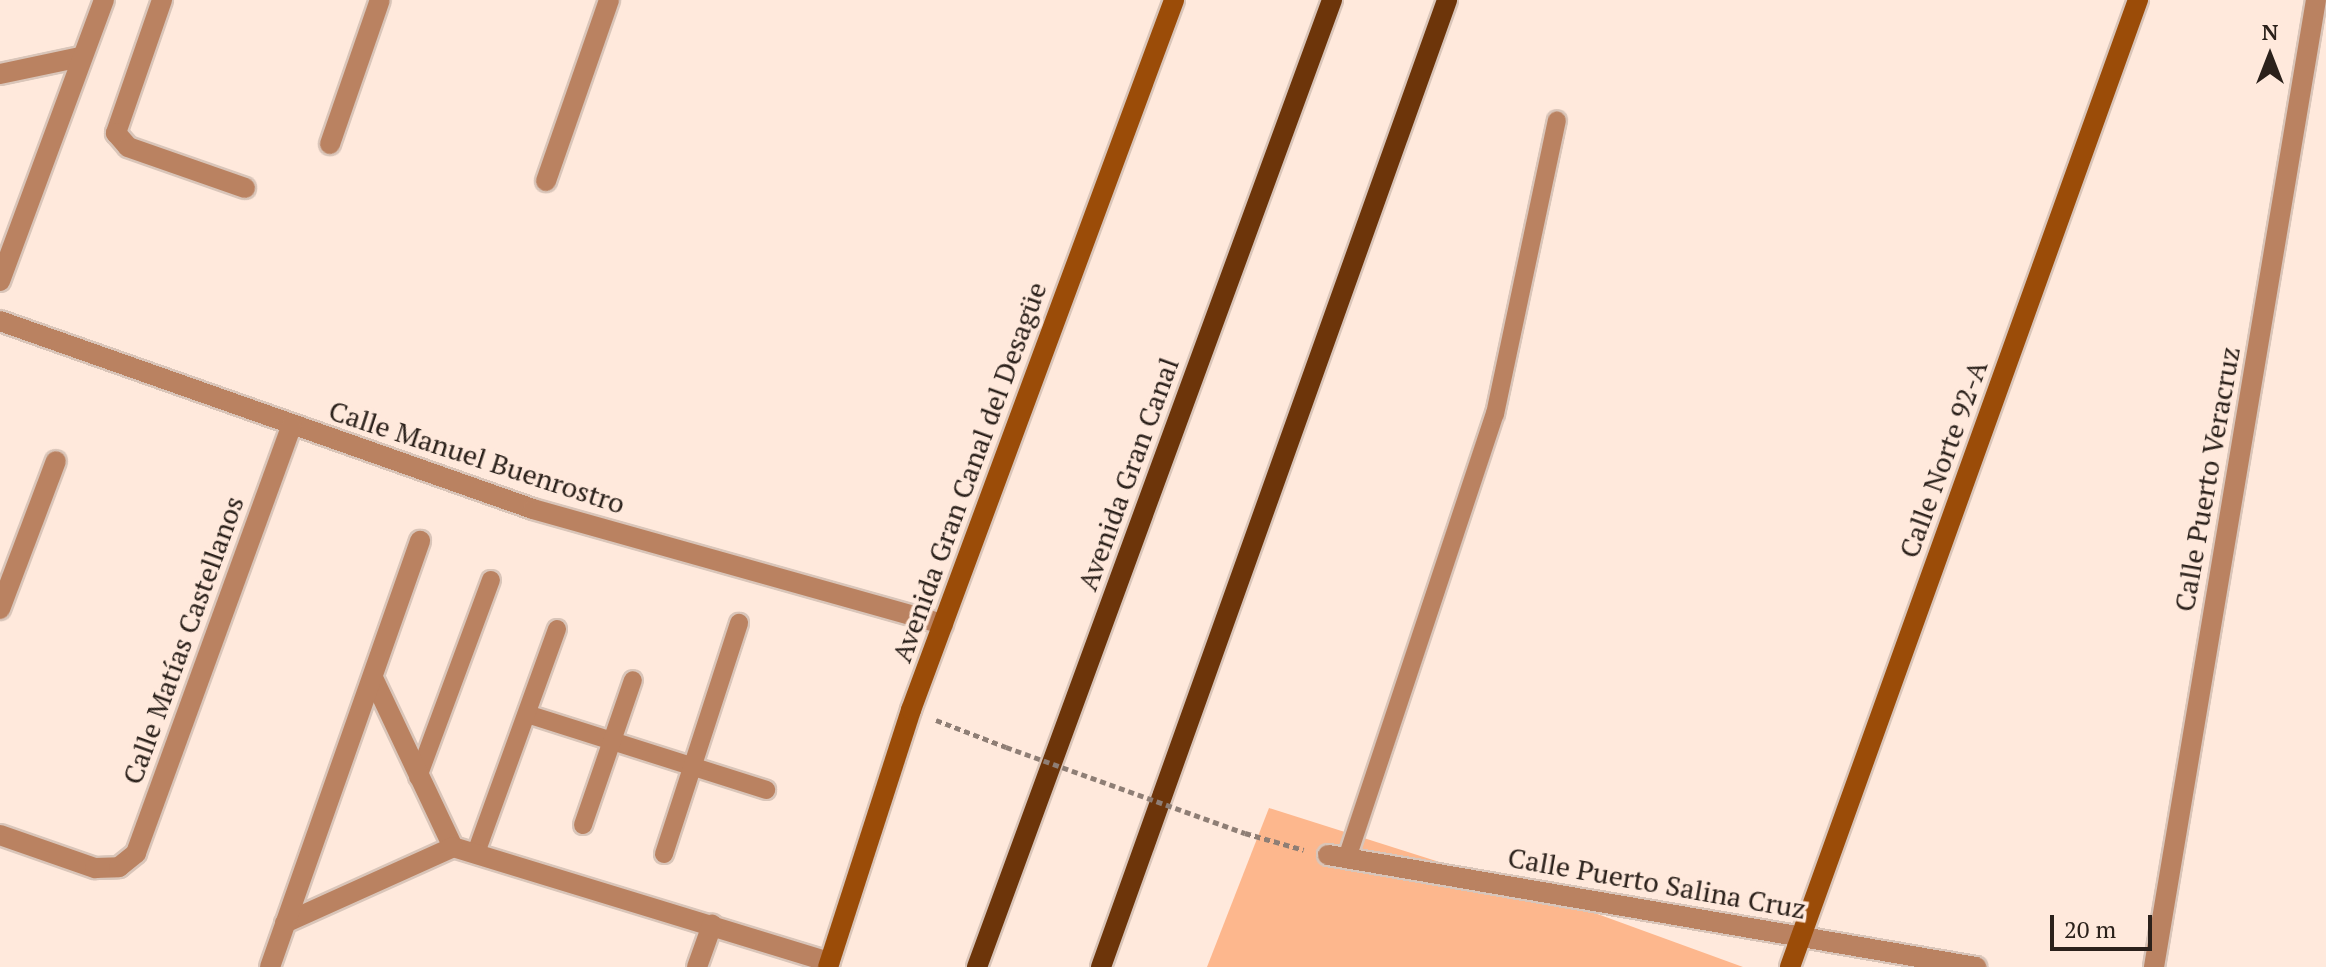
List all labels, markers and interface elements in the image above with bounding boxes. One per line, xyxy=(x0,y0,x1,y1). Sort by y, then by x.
north arrow xyxy=(2230,16,2310,96)
text: N xyxy=(2262,17,2278,46)
street label: Avenida Gran Canal del Desagüe xyxy=(884,277,1054,667)
street label: Calle Puerto Veracruz xyxy=(2167,343,2247,615)
street label: Avenida Gran Canal xyxy=(1070,353,1186,595)
street label: Calle Norte 92-A xyxy=(1892,356,1994,562)
street label: Calle Manuel Buenrostro xyxy=(325,393,629,521)
street label: Calle Matías Castellanos xyxy=(115,491,251,789)
street label: Calle Puerto Salina Cruz xyxy=(1505,840,1809,926)
scale bar xyxy=(2054,899,2156,949)
text: 20 m xyxy=(2064,913,2116,945)

